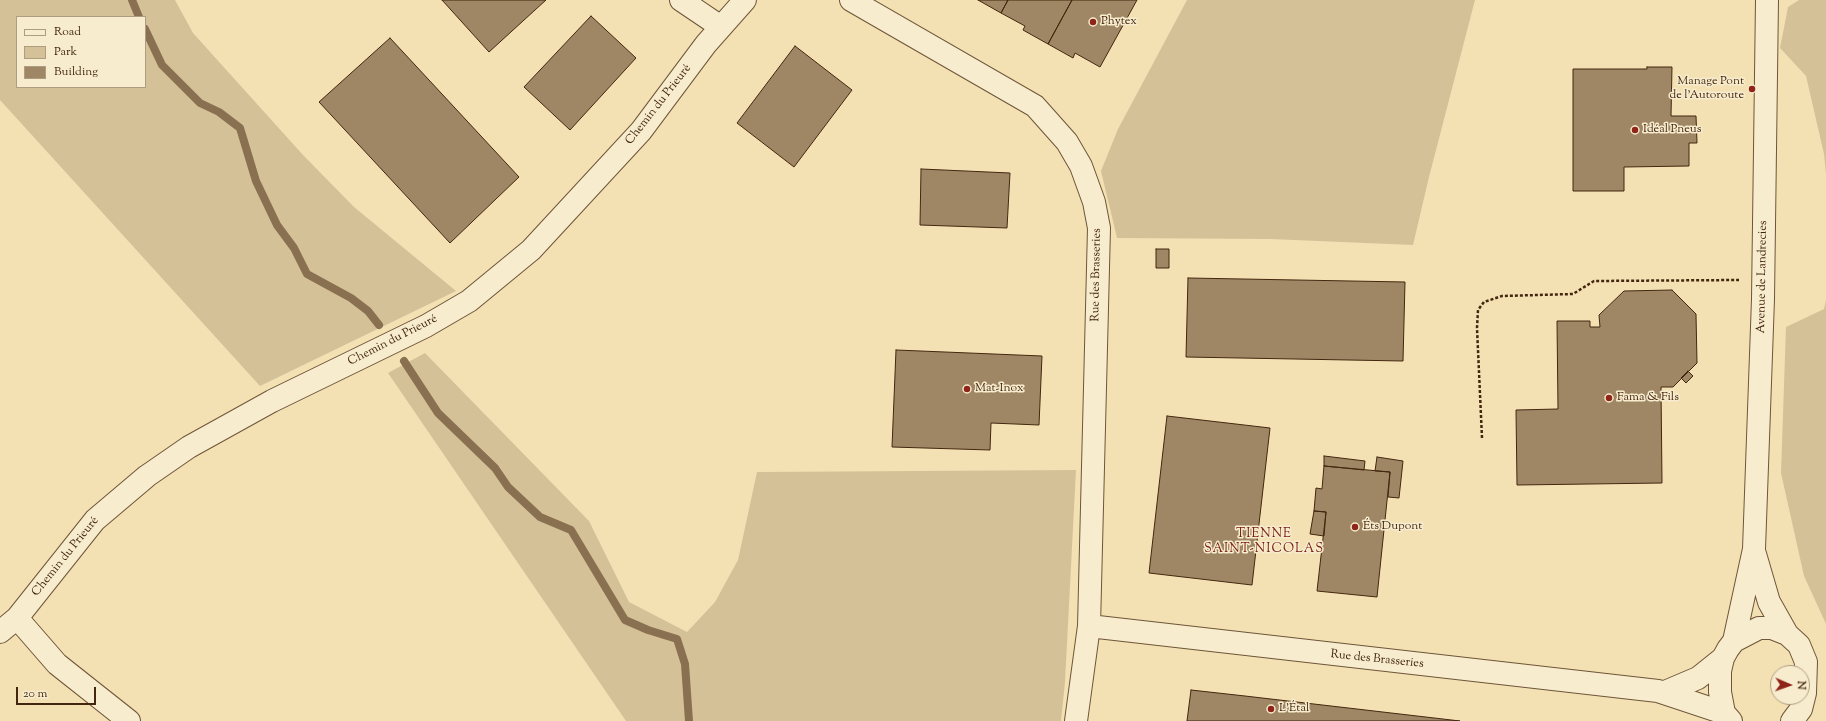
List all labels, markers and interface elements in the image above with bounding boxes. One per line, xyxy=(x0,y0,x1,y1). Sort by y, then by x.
place label: Phytex xyxy=(1101,15,1137,29)
legend xyxy=(16,16,146,88)
marker: Phytex xyxy=(1088,17,1098,27)
text: Road xyxy=(54,23,81,41)
text: Park xyxy=(54,43,77,61)
street label: Chemin du Prieuré xyxy=(623,62,695,148)
text: Building xyxy=(54,63,98,81)
place label: Manage Pont de l'Autoroute xyxy=(1670,75,1744,103)
marker: Manage Pont de l'Autoroute xyxy=(1747,84,1757,94)
place label: Idéal Pneus xyxy=(1643,123,1701,137)
marker: Idéal Pneus xyxy=(1630,125,1640,135)
street label: Avenue de Landrecies xyxy=(1755,220,1771,334)
street label: Rue des Brasseries xyxy=(1089,228,1105,322)
street label: Chemin du Prieuré xyxy=(346,312,440,370)
place label: Mat-Inox xyxy=(975,382,1024,396)
marker: Mat-Inox xyxy=(962,384,972,394)
place label: Fama & Fils xyxy=(1617,391,1679,405)
marker: Fama & Fils xyxy=(1604,393,1614,403)
street label: Chemin du Prieuré xyxy=(29,514,103,600)
place label: Éts Dupont xyxy=(1363,520,1422,534)
marker: Éts Dupont xyxy=(1350,522,1360,532)
district label: TIENNE SAINT-NICOLAS xyxy=(1204,527,1324,558)
street label: Rue des Brasseries xyxy=(1330,648,1424,672)
north arrow xyxy=(1770,665,1810,705)
scale bar xyxy=(18,679,98,705)
text: N xyxy=(1793,681,1809,690)
text: 20 m xyxy=(23,685,47,703)
place label: L'Étal xyxy=(1279,702,1309,716)
marker: L'Étal xyxy=(1266,704,1276,714)

